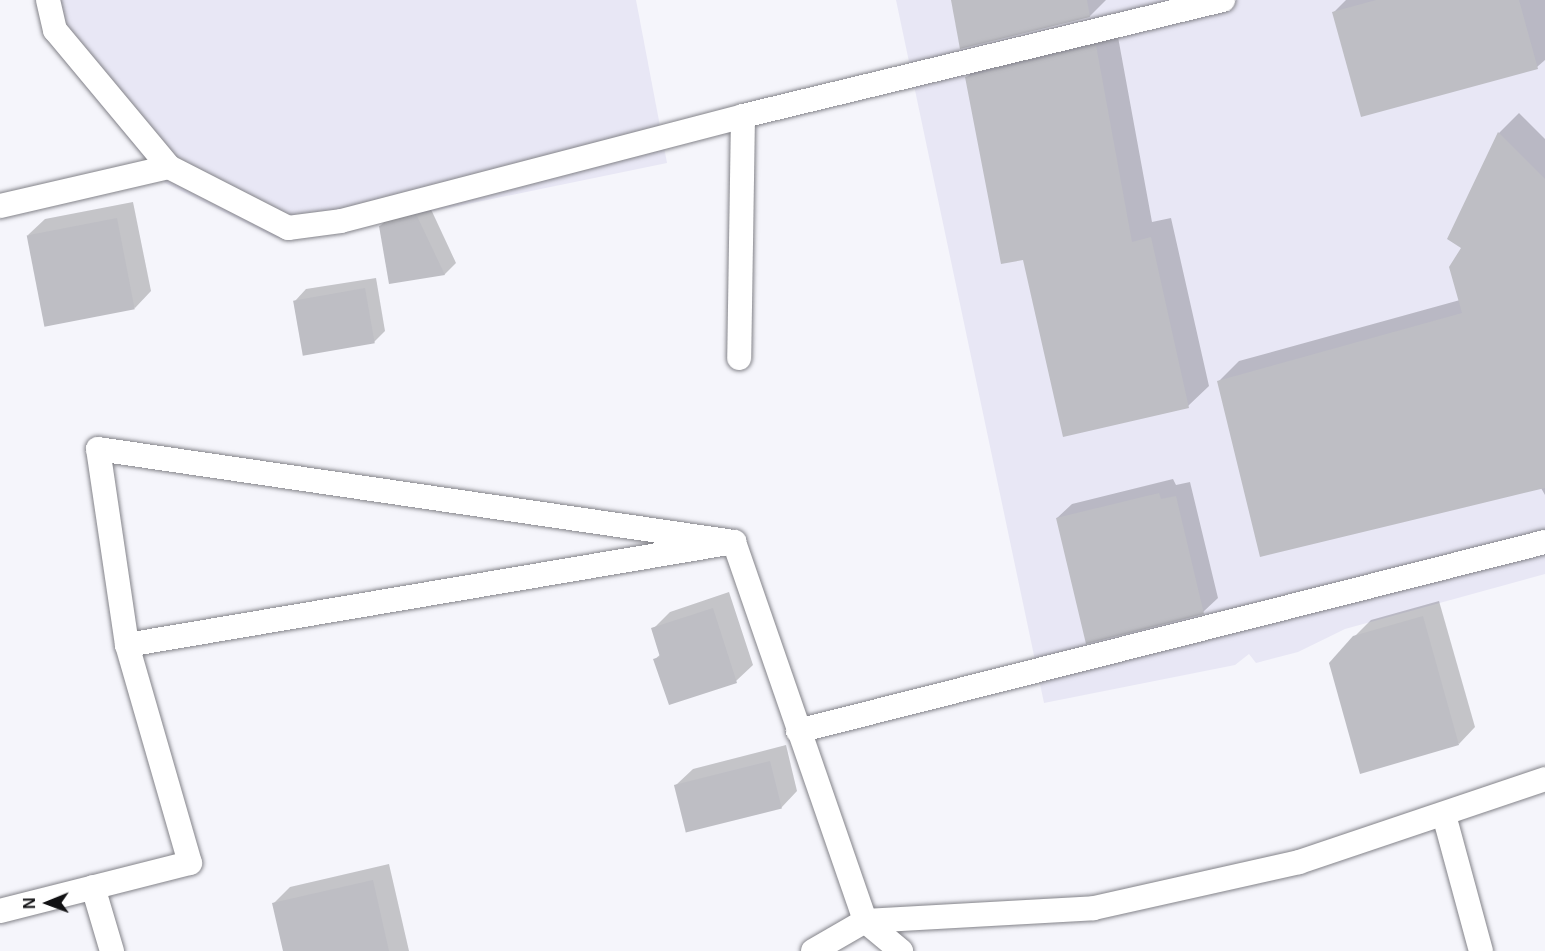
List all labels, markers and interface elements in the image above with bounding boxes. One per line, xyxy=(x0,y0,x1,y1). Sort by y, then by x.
north arrow xyxy=(18,873,78,933)
text: N xyxy=(21,897,38,909)

